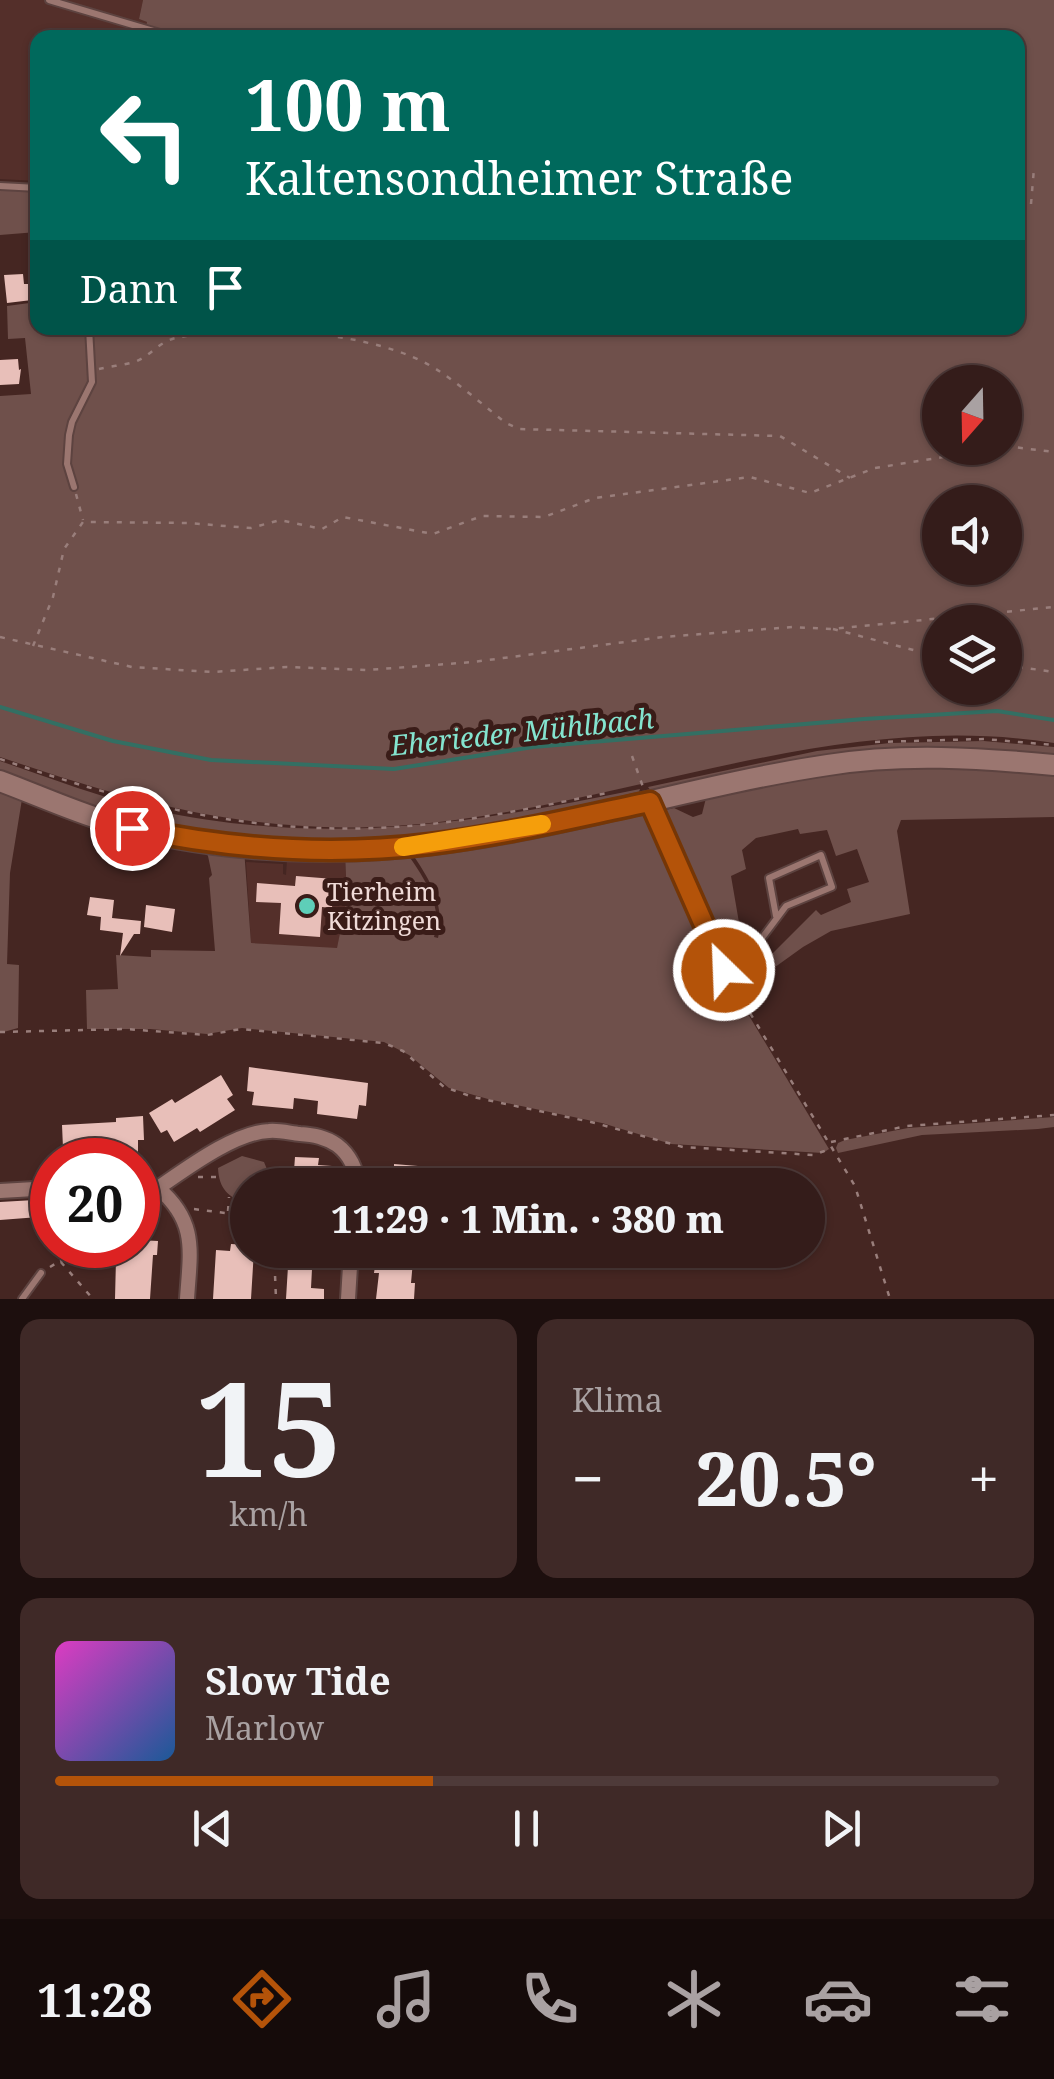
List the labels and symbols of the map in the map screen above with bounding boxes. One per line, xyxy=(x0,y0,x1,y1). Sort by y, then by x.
north arrow xyxy=(922,365,1022,465)
water label: Eherieder Mühlbach xyxy=(387,698,656,764)
pin xyxy=(90,786,175,871)
place label: Tierheim Kitzingen xyxy=(327,874,441,937)
marker: Tierheim Kitzingen xyxy=(296,895,318,917)
position arrow xyxy=(672,918,776,1022)
speed limit sign: 20 xyxy=(30,1138,160,1268)

